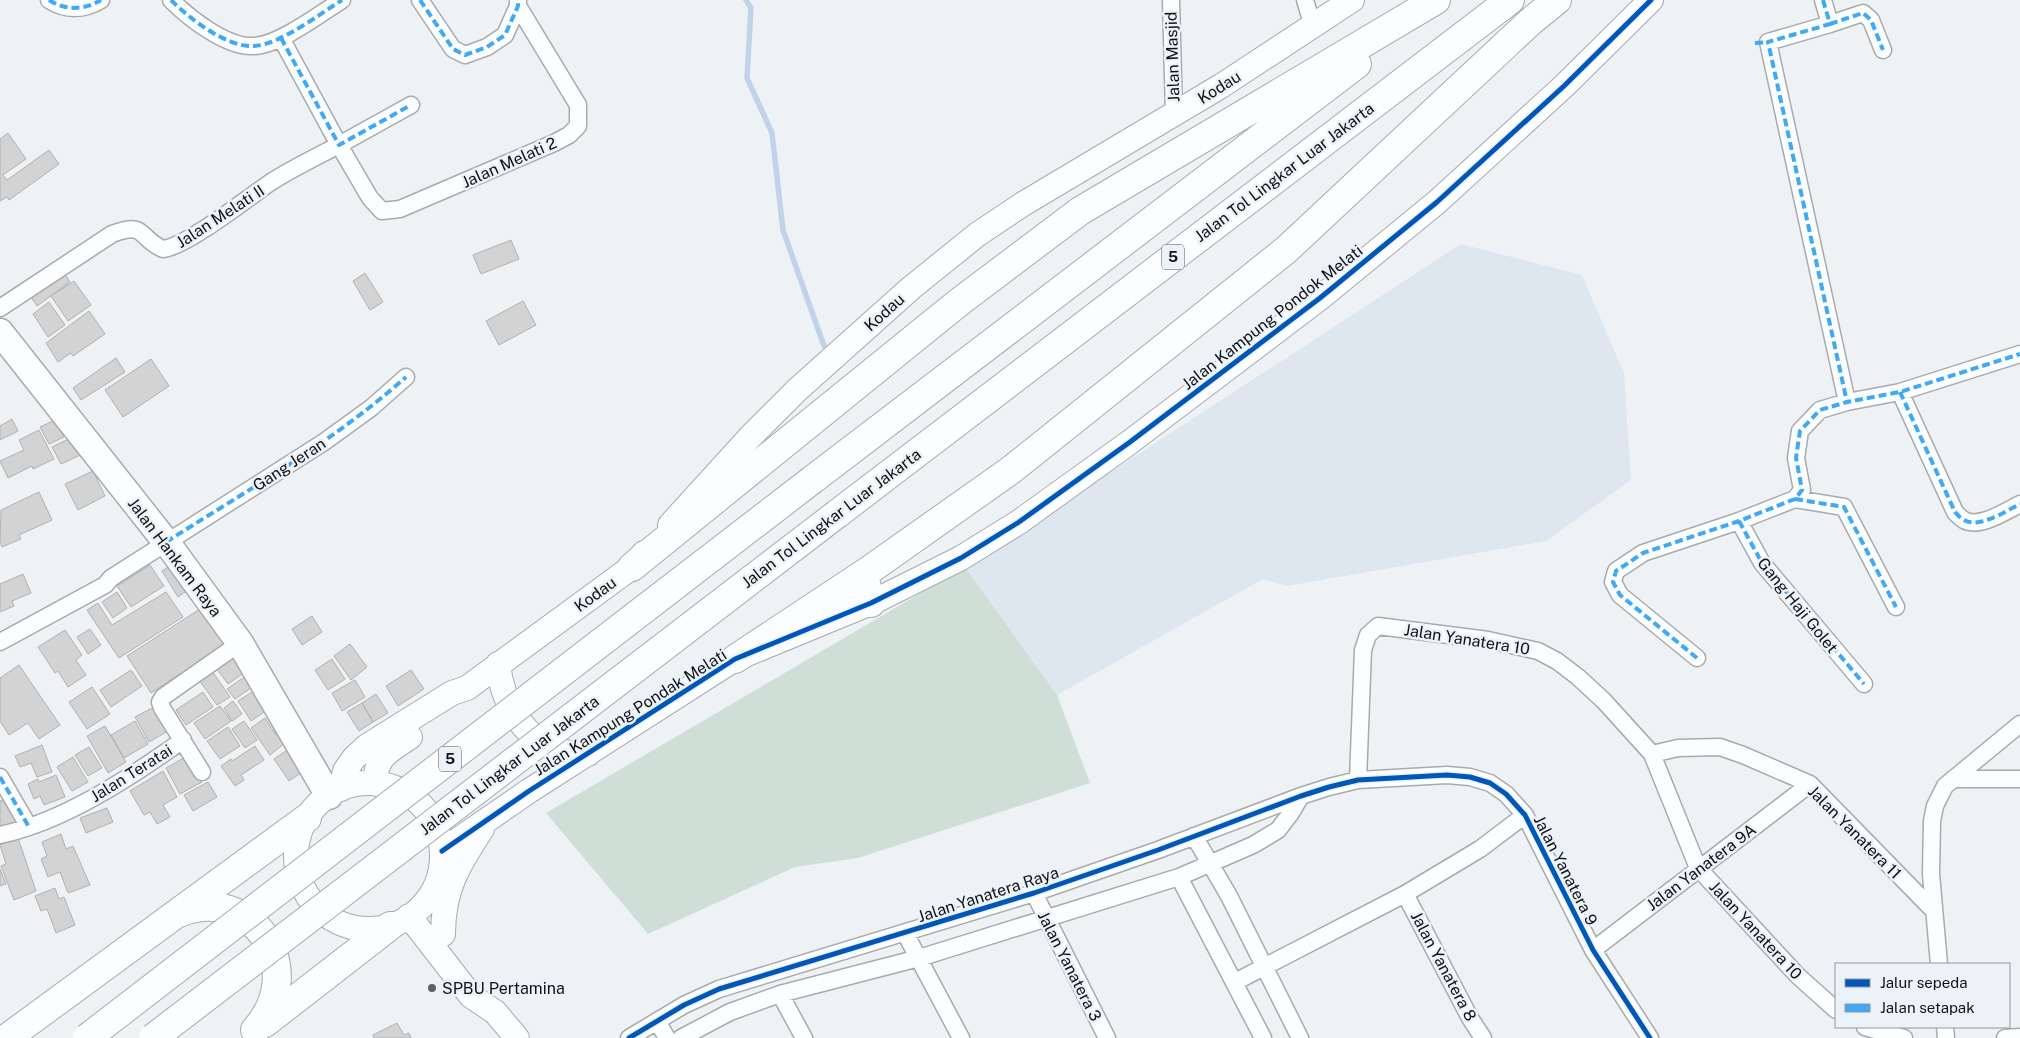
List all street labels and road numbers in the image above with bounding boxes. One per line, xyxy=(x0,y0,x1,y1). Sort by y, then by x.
street label: Jalan Masjid xyxy=(1161,11,1184,103)
street label: Kodau xyxy=(1194,67,1244,108)
street label: Jalan Tol Lingkar Luar Jakarta xyxy=(1191,99,1378,246)
street label: Jalan Melati 2 xyxy=(459,133,560,192)
street label: Jalan Melati II xyxy=(173,181,268,252)
street label: Jalan Kampung Pondok Melati xyxy=(1178,241,1366,394)
road number: 5 xyxy=(1162,244,1184,270)
street label: Kodau xyxy=(860,290,908,335)
street label: Gang Jeran xyxy=(249,434,329,495)
street label: Jalan Tol Lingkar Luar Jakarta xyxy=(738,445,925,592)
street label: Jalan Hankam Raya xyxy=(124,494,225,620)
street label: Gang Haji Golet xyxy=(1753,554,1842,657)
street label: Kodau xyxy=(571,573,620,616)
street label: Jalan Yanatera 10 xyxy=(1403,620,1531,659)
street label: Jalan Kampung Pondak Melati xyxy=(531,645,730,780)
street label: Jalan Tol Lingkar Luar Jakarta xyxy=(416,692,603,839)
street label: Jalan Teratai xyxy=(87,741,176,806)
road number: 5 xyxy=(439,746,461,772)
street label: Jalan Yanatera 11 xyxy=(1804,782,1905,883)
street label: Jalan Yanatera 9 xyxy=(1530,812,1601,928)
street label: Jalan Yanatera 9A xyxy=(1643,820,1760,915)
street label: Jalan Yanatera Raya xyxy=(915,863,1061,926)
street label: Jalan Yanatera 10 xyxy=(1705,877,1806,983)
street label: Jalan Yanatera 3 xyxy=(1034,908,1105,1024)
street label: Jalan Yanatera 8 xyxy=(1407,908,1480,1024)

